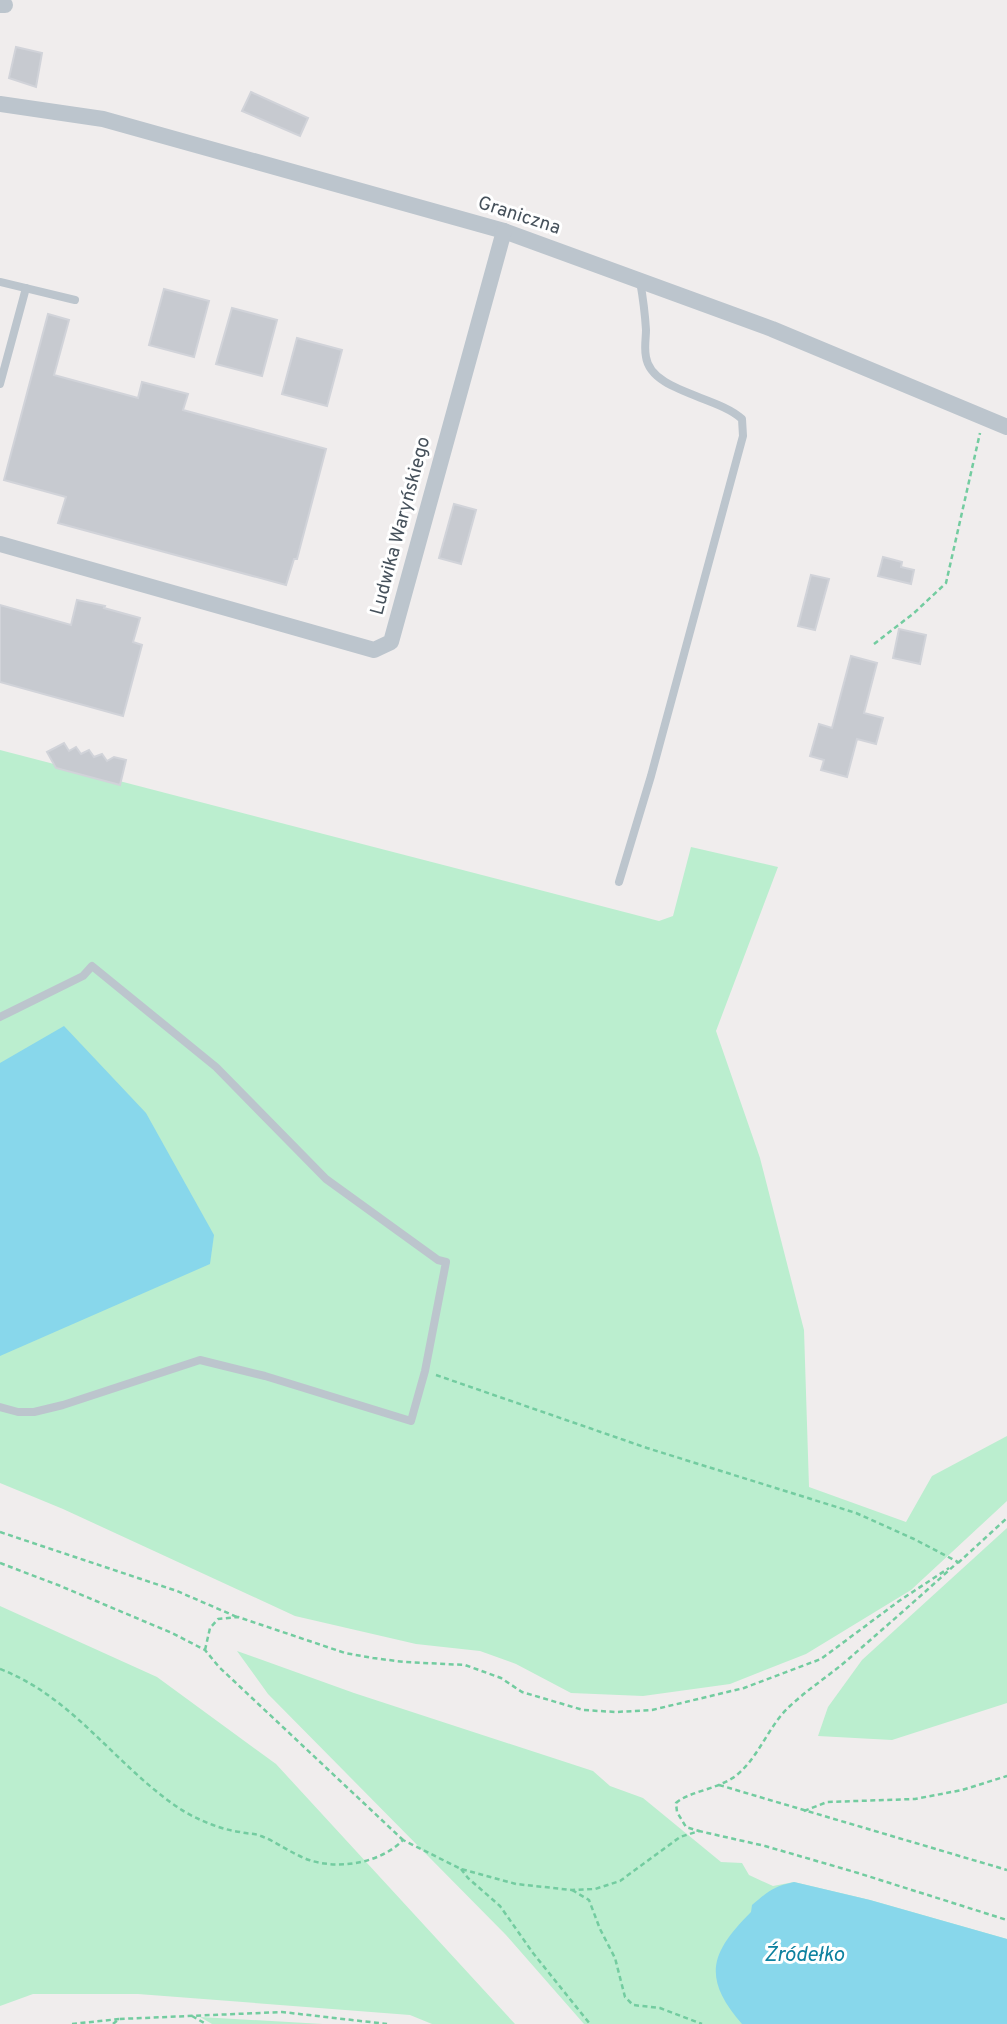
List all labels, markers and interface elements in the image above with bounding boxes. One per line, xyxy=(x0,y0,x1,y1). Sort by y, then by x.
street label: Graniczna xyxy=(475,191,563,241)
street label: Ludwika Waryńskiego xyxy=(366,434,436,618)
water label: Źródełko xyxy=(764,1941,845,1969)

